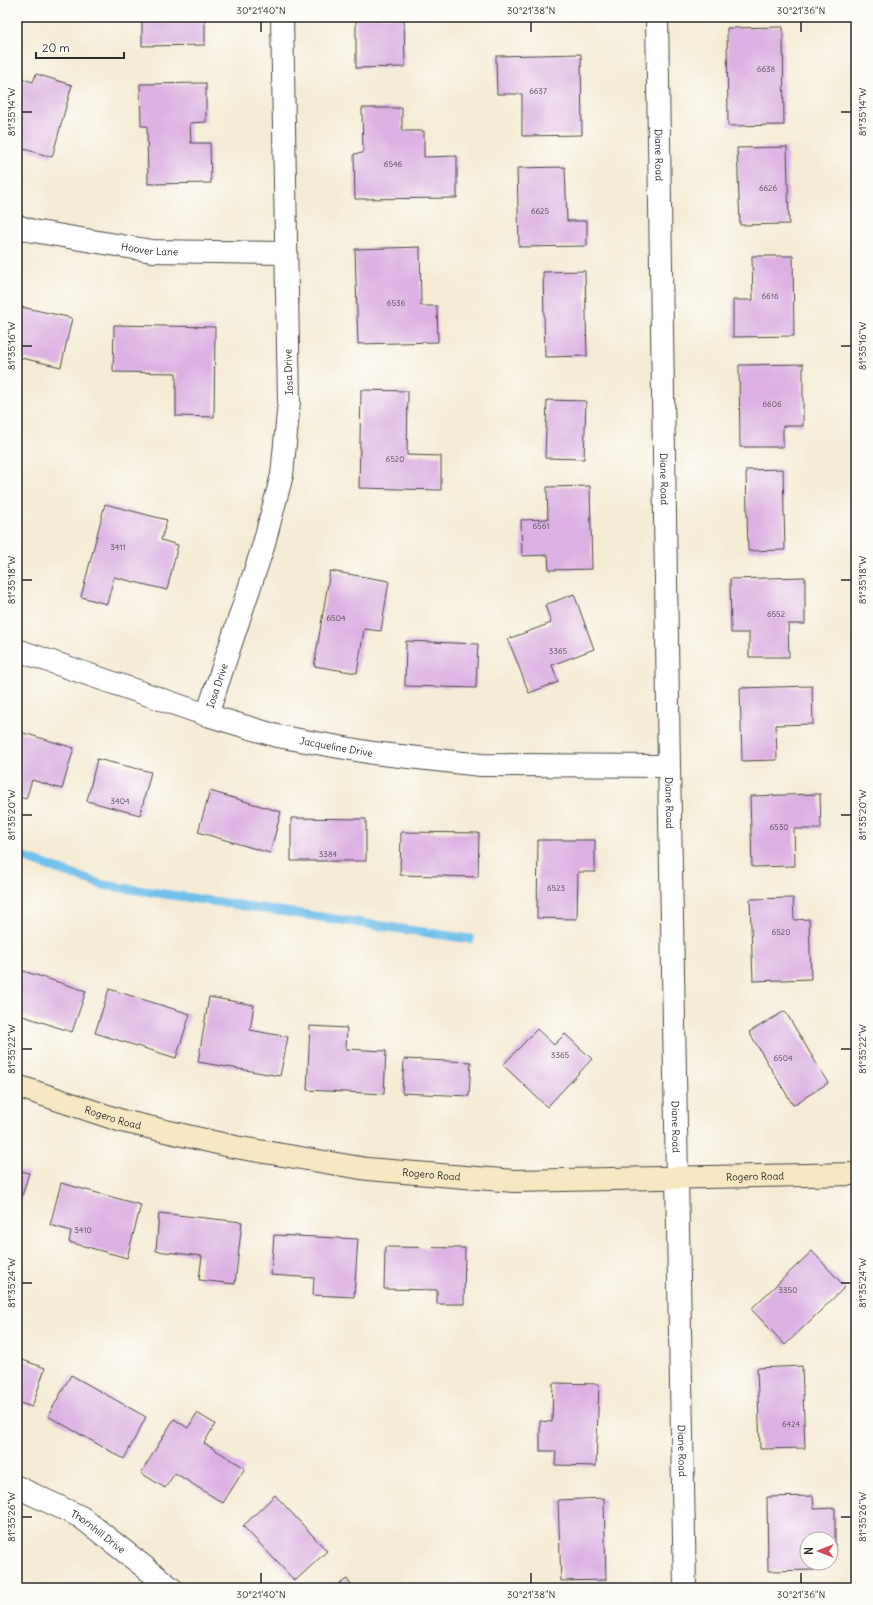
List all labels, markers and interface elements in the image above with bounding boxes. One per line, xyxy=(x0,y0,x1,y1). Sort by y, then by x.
text: 30°21'40"N xyxy=(236,4,286,17)
text: 30°21'38"N xyxy=(507,4,555,17)
text: 30°21'36"N xyxy=(777,4,825,17)
scale bar xyxy=(36,34,124,60)
text: 20 m xyxy=(42,40,70,55)
house number: 6638 xyxy=(757,64,776,74)
house number: 6637 xyxy=(529,86,547,96)
text: 81°35'14"W xyxy=(5,88,18,136)
text: 81°35'14"W xyxy=(856,88,869,136)
street label: Diane Road xyxy=(652,129,666,181)
house number: 6546 xyxy=(384,159,403,169)
house number: 6626 xyxy=(759,183,777,193)
house number: 6625 xyxy=(531,206,550,216)
street label: Hoover Lane xyxy=(120,240,178,258)
house number: 6616 xyxy=(761,291,779,301)
house number: 6536 xyxy=(387,298,406,308)
text: 81°35'16"W xyxy=(5,322,18,370)
text: 81°35'16"W xyxy=(856,322,869,370)
street label: Iosa Drive xyxy=(281,349,296,395)
house number: 6606 xyxy=(762,399,782,409)
street label: Diane Road xyxy=(657,453,671,505)
house number: 6520 xyxy=(386,454,404,464)
house number: 6561 xyxy=(532,521,550,531)
house number: 3411 xyxy=(110,542,126,552)
text: 81°35'18"W xyxy=(5,556,18,604)
text: 81°35'18"W xyxy=(856,556,869,604)
house number: 6552 xyxy=(767,609,786,619)
house number: 6504 xyxy=(326,613,346,623)
house number: 3365 xyxy=(549,646,568,656)
street label: Iosa Drive xyxy=(204,662,231,710)
street label: Jacqueline Drive xyxy=(298,734,374,760)
street label: Diane Road xyxy=(662,777,676,829)
text: 81°35'20"W xyxy=(5,790,18,840)
text: 81°35'20"W xyxy=(856,790,869,840)
house number: 3404 xyxy=(110,796,130,806)
house number: 6530 xyxy=(769,822,789,832)
house number: 3384 xyxy=(319,849,338,859)
house number: 6523 xyxy=(547,883,566,893)
house number: 6520 xyxy=(772,927,790,937)
text: 81°35'22"W xyxy=(5,1024,18,1074)
text: 81°35'22"W xyxy=(856,1024,869,1074)
house number: 3365 xyxy=(551,1050,570,1060)
house number: 6504 xyxy=(773,1053,793,1063)
street label: Diane Road xyxy=(669,1101,683,1153)
street label: Rogero Road xyxy=(83,1103,142,1132)
street label: Rogero Road xyxy=(402,1166,461,1184)
street label: Rogero Road xyxy=(726,1169,784,1184)
house number: 3410 xyxy=(74,1225,92,1235)
text: 81°35'24"W xyxy=(5,1258,18,1308)
text: 81°35'24"W xyxy=(856,1258,869,1308)
house number: 3350 xyxy=(779,1285,797,1295)
house number: 6424 xyxy=(782,1419,800,1429)
street label: Diane Road xyxy=(675,1425,689,1477)
text: 81°35'26"W xyxy=(5,1492,18,1542)
text: 81°35'26"W xyxy=(856,1492,869,1542)
street label: Thornhill Drive xyxy=(69,1507,128,1556)
north arrow xyxy=(799,1531,839,1571)
text: N xyxy=(802,1547,816,1555)
text: 30°21'40"N xyxy=(236,1588,286,1601)
text: 30°21'38"N xyxy=(507,1588,555,1601)
text: 30°21'36"N xyxy=(777,1588,825,1601)

